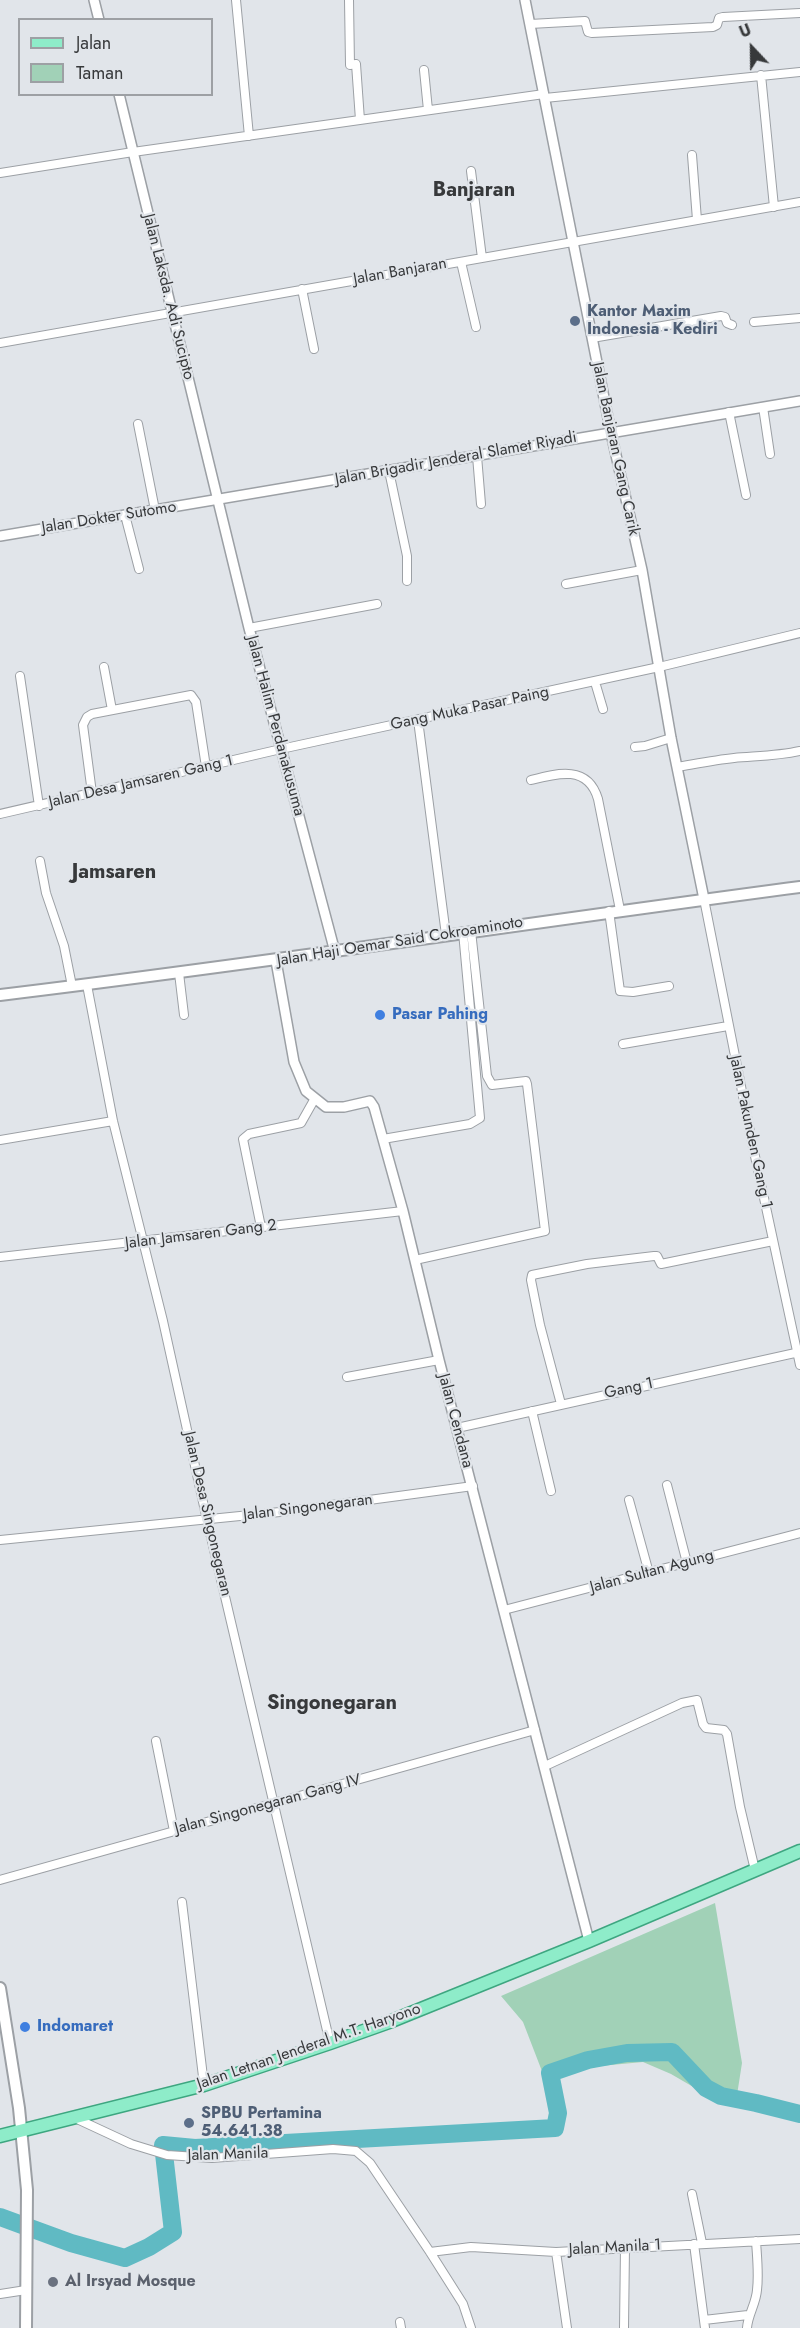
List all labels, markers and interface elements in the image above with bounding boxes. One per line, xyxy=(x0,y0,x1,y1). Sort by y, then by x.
legend xyxy=(18,18,213,96)
north arrow xyxy=(722,18,782,78)
text: U xyxy=(736,18,755,44)
text: Jalan xyxy=(76,30,111,56)
text: Taman xyxy=(76,60,123,86)
district label: Banjaran xyxy=(433,179,515,203)
street label: Jalan Laksda. Adi Sucipto xyxy=(138,212,198,382)
street label: Jalan Banjaran xyxy=(352,254,448,290)
place label: Kantor Maxim Indonesia - Kediri xyxy=(587,302,718,340)
marker: Kantor Maxim Indonesia - Kediri xyxy=(568,314,582,328)
street label: Jalan Banjaran Gang Carik xyxy=(587,360,643,538)
street label: Jalan Brigadir Jenderal Slamet Riyadi xyxy=(334,428,578,490)
street label: Jalan Dokter Sutomo xyxy=(40,498,178,538)
street label: Jalan Halim Perdanakusuma xyxy=(242,634,308,818)
street label: Gang Muka Pasar Paing xyxy=(389,683,551,735)
street label: Jalan Desa Jamsaren Gang 1 xyxy=(47,751,235,813)
district label: Jamsaren xyxy=(72,861,156,885)
street label: Jalan Haji Oemar Said Cokroaminoto xyxy=(276,913,524,971)
place label: Pasar Pahing xyxy=(392,1005,488,1025)
marker: Pasar Pahing xyxy=(373,1008,387,1022)
street label: Jalan Pakunden Gang 1 xyxy=(724,1054,776,1210)
street label: Jalan Jamsaren Gang 2 xyxy=(124,1216,278,1254)
street label: Jalan Cendana xyxy=(433,1372,477,1470)
street label: Gang 1 xyxy=(603,1374,655,1404)
street label: Jalan Desa Singonegaran xyxy=(179,1430,235,1598)
street label: Jalan Singonegaran xyxy=(242,1491,374,1525)
street label: Jalan Sultan Agung xyxy=(588,1546,716,1598)
district label: Singonegaran xyxy=(267,1692,397,1716)
street label: Jalan Singonegaran Gang IV xyxy=(173,1771,363,1839)
street label: Jalan Letnan Jenderal M.T. Haryono xyxy=(195,2000,423,2094)
place label: Indomaret xyxy=(37,2017,113,2037)
marker: Indomaret xyxy=(18,2020,32,2034)
place label: SPBU Pertamina 54.641.38 xyxy=(201,2104,322,2142)
marker: SPBU Pertamina 54.641.38 xyxy=(182,2116,196,2130)
street label: Jalan Manila xyxy=(187,2144,269,2166)
street label: Jalan Manila 1 xyxy=(568,2236,662,2260)
place label: Al Irsyad Mosque xyxy=(65,2272,196,2292)
marker: Al Irsyad Mosque xyxy=(46,2275,60,2289)

